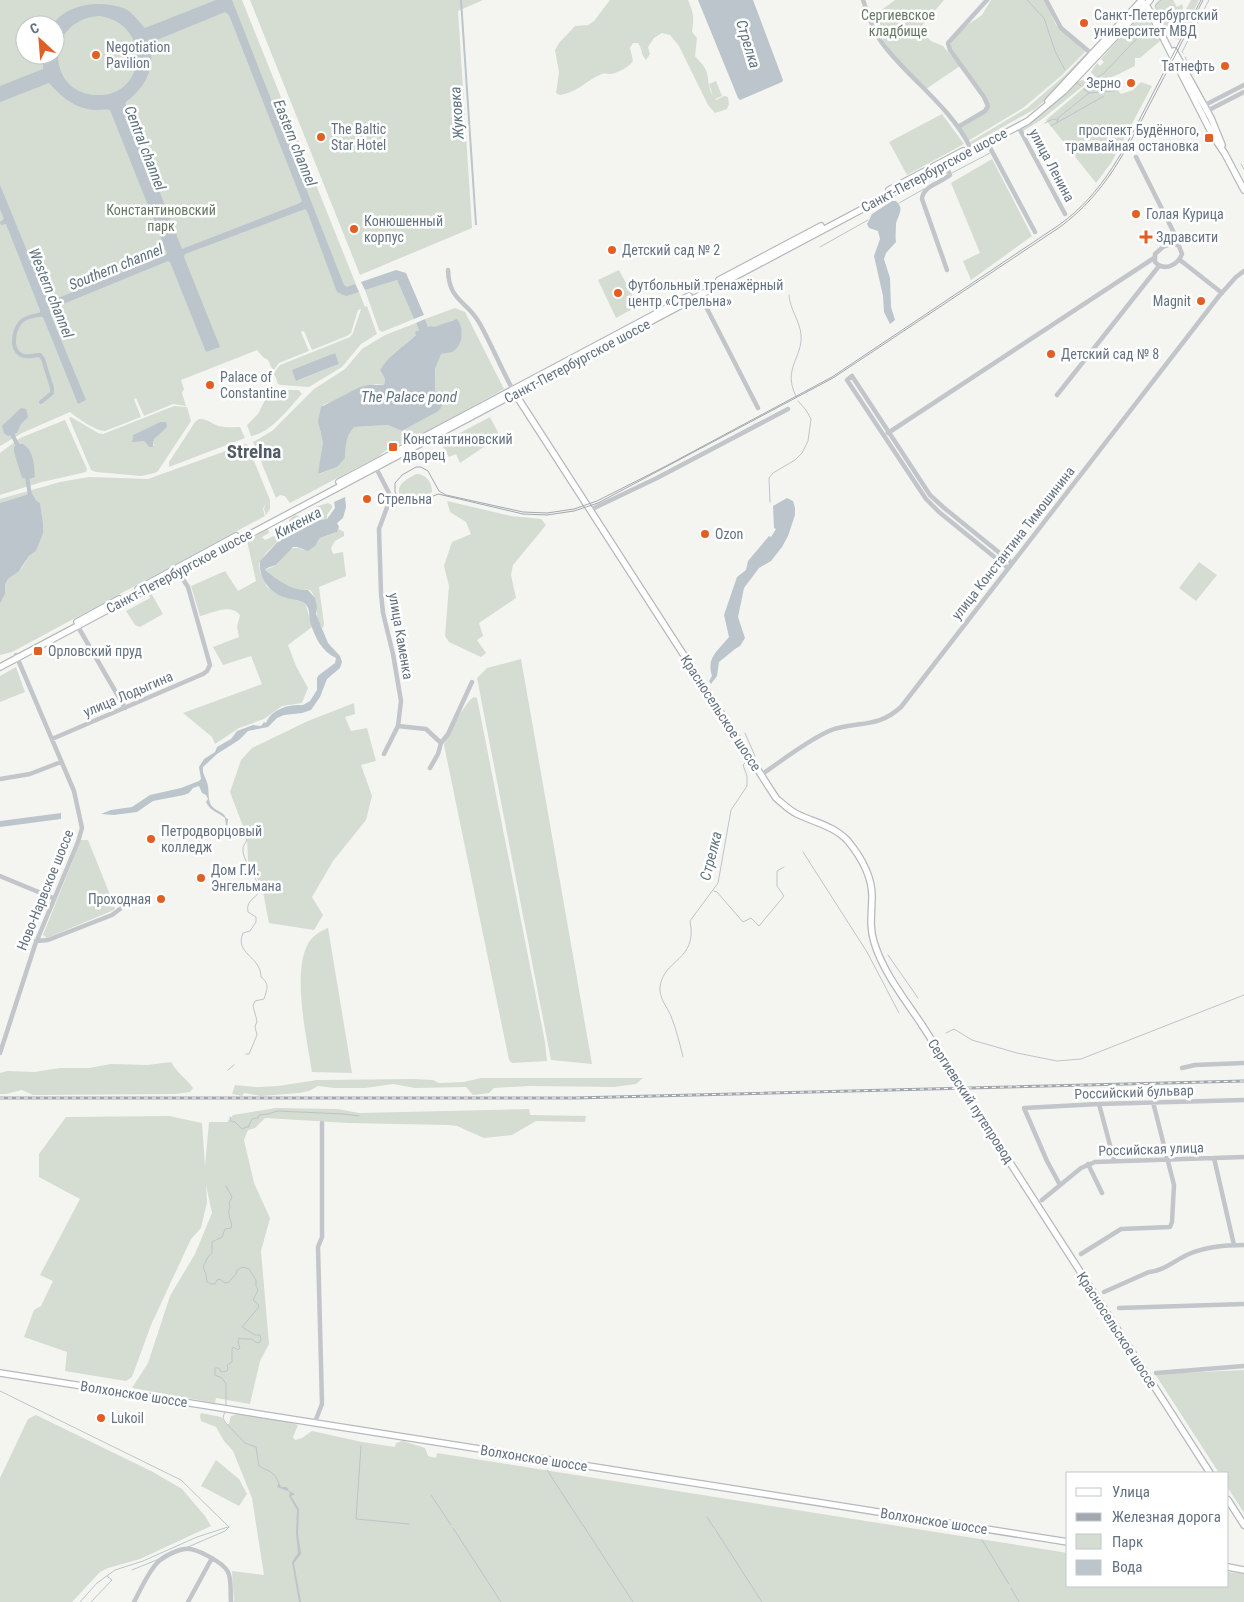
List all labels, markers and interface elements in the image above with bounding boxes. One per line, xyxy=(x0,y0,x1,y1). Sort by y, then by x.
park label: Сергиевское кладбище xyxy=(861,7,935,39)
place label: Санкт-Петербургский университет МВД xyxy=(1094,7,1218,39)
north arrow xyxy=(15,15,65,65)
marker: Санкт-Петербургский университет МВД xyxy=(1078,17,1090,29)
water label: Стрелка xyxy=(732,18,764,70)
text: С xyxy=(27,19,41,37)
place label: Negotiation Pavilion xyxy=(106,39,170,71)
marker: Negotiation Pavilion xyxy=(90,49,102,61)
place label: Татнефть xyxy=(1161,58,1215,74)
marker: Татнефть xyxy=(1219,60,1231,72)
place label: Зерно xyxy=(1086,75,1121,91)
marker: Зерно xyxy=(1125,77,1137,89)
water label: Жуковка xyxy=(446,86,468,141)
water label: Eastern channel xyxy=(269,97,321,190)
water label: Central channel xyxy=(121,103,170,193)
place label: The Baltic Star Hotel xyxy=(331,121,386,153)
place label: проспект Будённого, трамвайная остановка xyxy=(1065,122,1199,154)
street label: Санкт-Петербургское шоссе xyxy=(858,125,1010,215)
street label: улица Ленина xyxy=(1026,126,1078,204)
marker: The Baltic Star Hotel xyxy=(315,131,327,143)
marker: проспект Будённого, трамвайная остановка xyxy=(1203,132,1215,144)
park label: Константиновский парк xyxy=(106,202,216,234)
place label: Голая Курица xyxy=(1146,206,1224,222)
marker: Голая Курица xyxy=(1130,208,1142,220)
place label: Конюшенный корпус xyxy=(364,213,443,245)
marker: Конюшенный корпус xyxy=(348,223,360,235)
place label: Здравсити xyxy=(1156,229,1218,245)
marker: Здравсити xyxy=(1140,231,1152,243)
water label: Southern channel xyxy=(66,240,166,294)
place label: Детский сад № 2 xyxy=(622,242,720,258)
marker: Детский сад № 2 xyxy=(606,244,618,256)
water label: Western channel xyxy=(25,245,77,341)
place label: Футбольный тренажёрный центр «Стрельна» xyxy=(628,277,783,309)
marker: Футбольный тренажёрный центр «Стрельна» xyxy=(612,287,624,299)
place label: Magnit xyxy=(1153,293,1191,309)
marker: Magnit xyxy=(1195,295,1207,307)
street label: Санкт-Петербургское шоссе xyxy=(501,316,653,406)
place label: Детский сад № 8 xyxy=(1061,346,1159,362)
marker: Детский сад № 8 xyxy=(1045,348,1057,360)
place label: Palace of Constantine xyxy=(220,369,287,401)
marker: Palace of Constantine xyxy=(204,379,216,391)
water label: The Palace pond xyxy=(361,388,458,406)
place label: Константиновский дворец xyxy=(403,431,513,463)
district label: Strelna xyxy=(227,440,281,463)
marker: Константиновский дворец xyxy=(387,441,399,453)
street label: улица Константина Тимошинина xyxy=(948,463,1078,623)
place label: Стрельна xyxy=(377,491,432,507)
marker: Стрельна xyxy=(361,493,373,505)
water label: Кикенка xyxy=(271,503,325,543)
street label: Санкт-Петербургское шоссе xyxy=(103,526,255,616)
place label: Ozon xyxy=(715,526,743,542)
marker: Ozon xyxy=(699,528,711,540)
street label: улица Каменка xyxy=(385,591,417,681)
place label: Орловский пруд xyxy=(48,643,143,659)
marker: Орловский пруд xyxy=(32,645,44,657)
street label: Красносельское шоссе xyxy=(678,652,765,774)
street label: улица Лодыгина xyxy=(81,668,175,720)
place label: Петродворцовый колледж xyxy=(161,823,262,855)
street label: Ново-Нарвское шоссе xyxy=(13,827,77,953)
water label: Стрелка xyxy=(696,830,726,882)
marker: Петродворцовый колледж xyxy=(145,833,157,845)
place label: Дом Г.И. Энгельмана xyxy=(211,862,281,894)
marker: Дом Г.И. Энгельмана xyxy=(195,872,207,884)
place label: Проходная xyxy=(88,891,151,907)
marker: Проходная xyxy=(155,893,167,905)
street label: Сергиевский путепровод xyxy=(925,1036,1017,1167)
street label: Российский бульвар xyxy=(1074,1082,1194,1102)
street label: Российская улица xyxy=(1098,1139,1204,1159)
street label: Красносельское шоссе xyxy=(1074,1269,1161,1391)
street label: Волхонское шоссе xyxy=(79,1378,189,1410)
place label: Lukoil xyxy=(111,1410,144,1426)
marker: Lukoil xyxy=(95,1412,107,1424)
street label: Волхонское шоссе xyxy=(479,1442,589,1474)
legend xyxy=(1066,1472,1229,1587)
text: Улица xyxy=(1112,1483,1150,1501)
street label: Волхонское шоссе xyxy=(879,1505,989,1537)
text: Железная дорога xyxy=(1112,1508,1221,1526)
text: Парк xyxy=(1112,1533,1143,1551)
text: Вода xyxy=(1112,1558,1142,1576)

